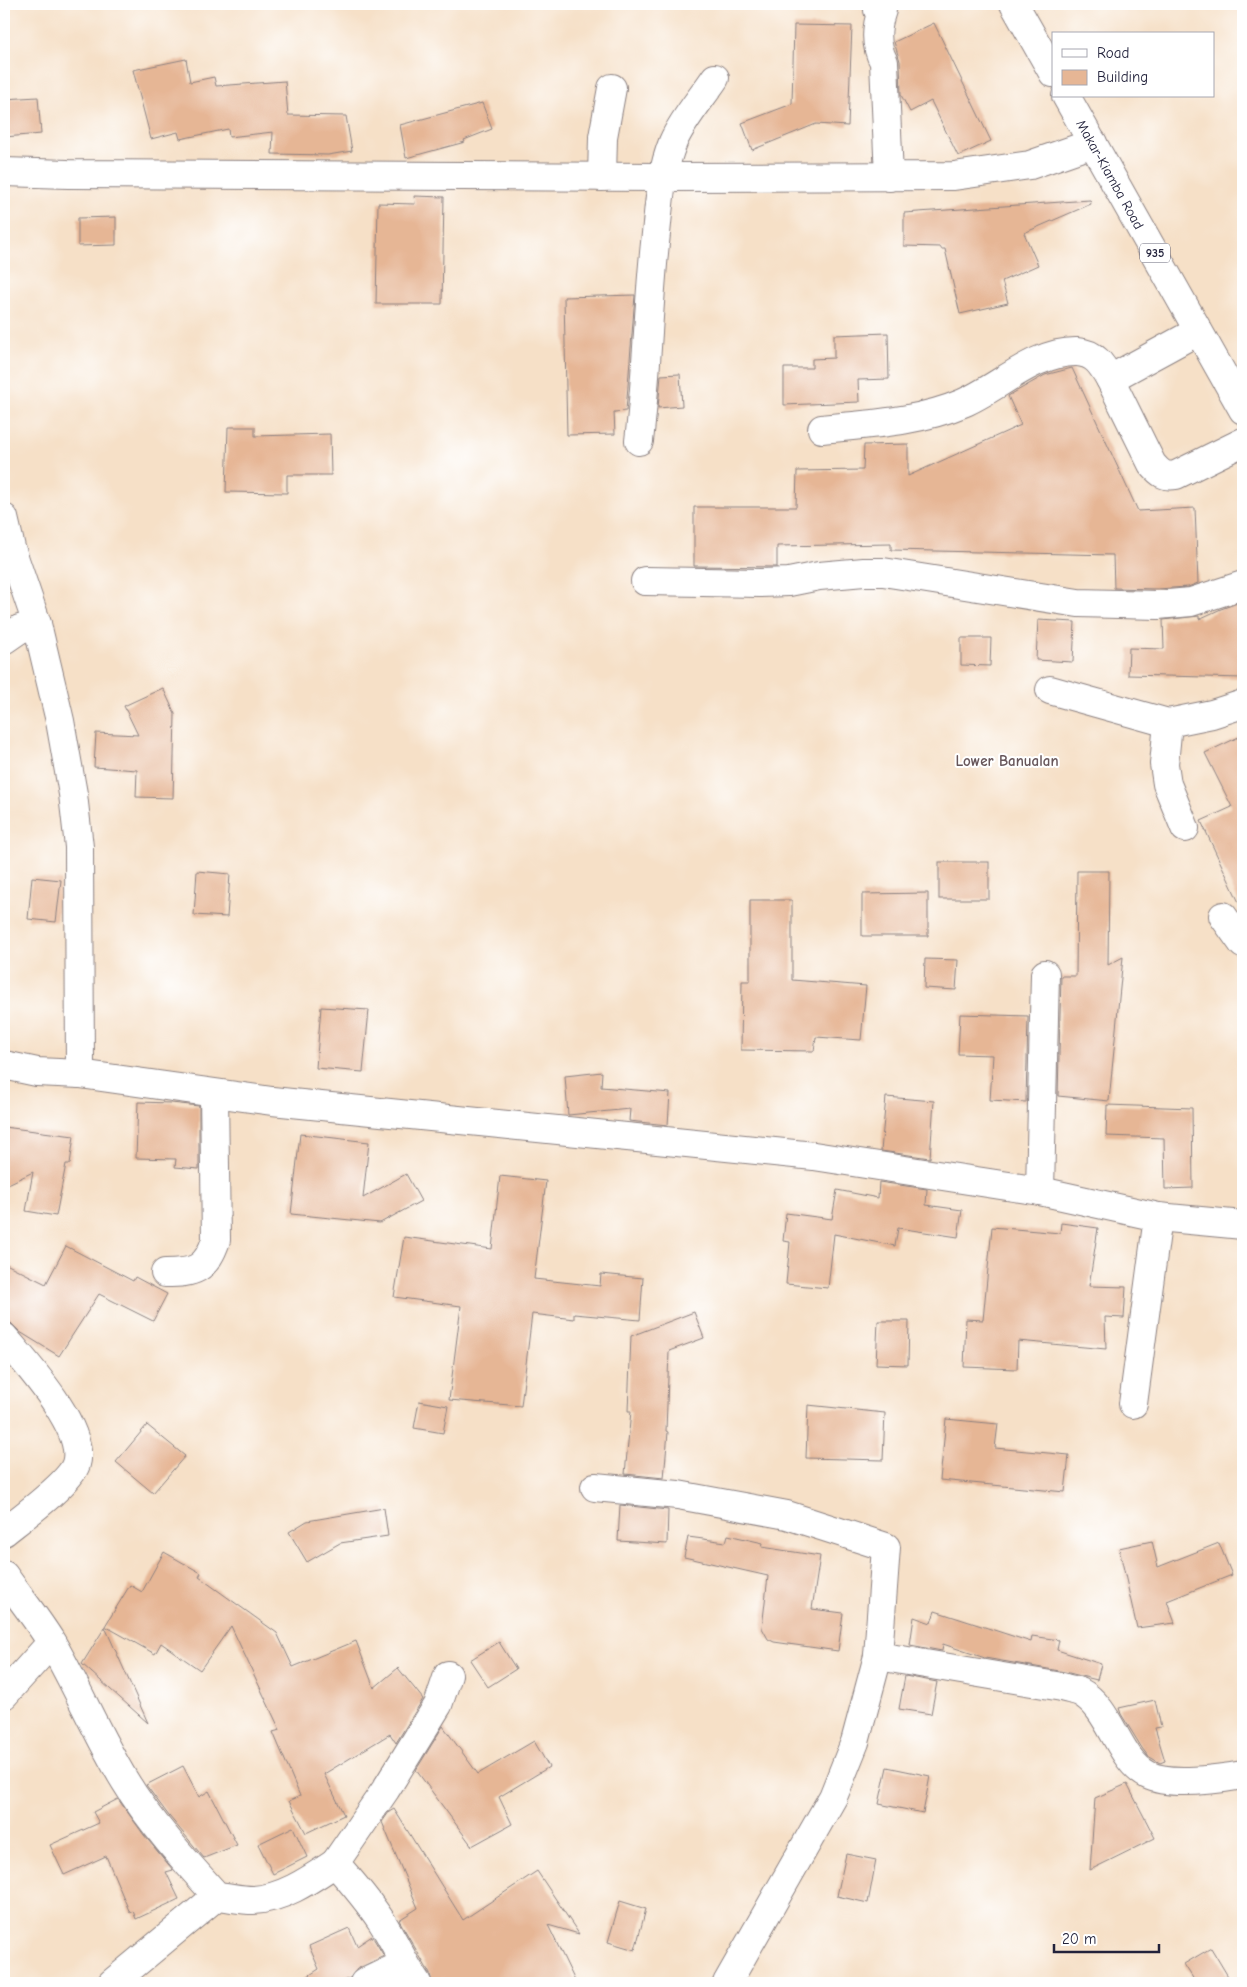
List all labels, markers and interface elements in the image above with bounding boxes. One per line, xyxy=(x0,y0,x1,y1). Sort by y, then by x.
legend xyxy=(1052,32,1214,98)
text: Road xyxy=(1097,44,1129,62)
text: Building xyxy=(1097,68,1148,86)
street label: Makar-Kiamba Road xyxy=(1073,117,1148,232)
road number: 935 xyxy=(1140,244,1170,262)
district label: Lower Banualan xyxy=(955,752,1059,770)
scale bar xyxy=(1054,1922,1160,1954)
text: 20 m xyxy=(1062,1930,1096,1948)

